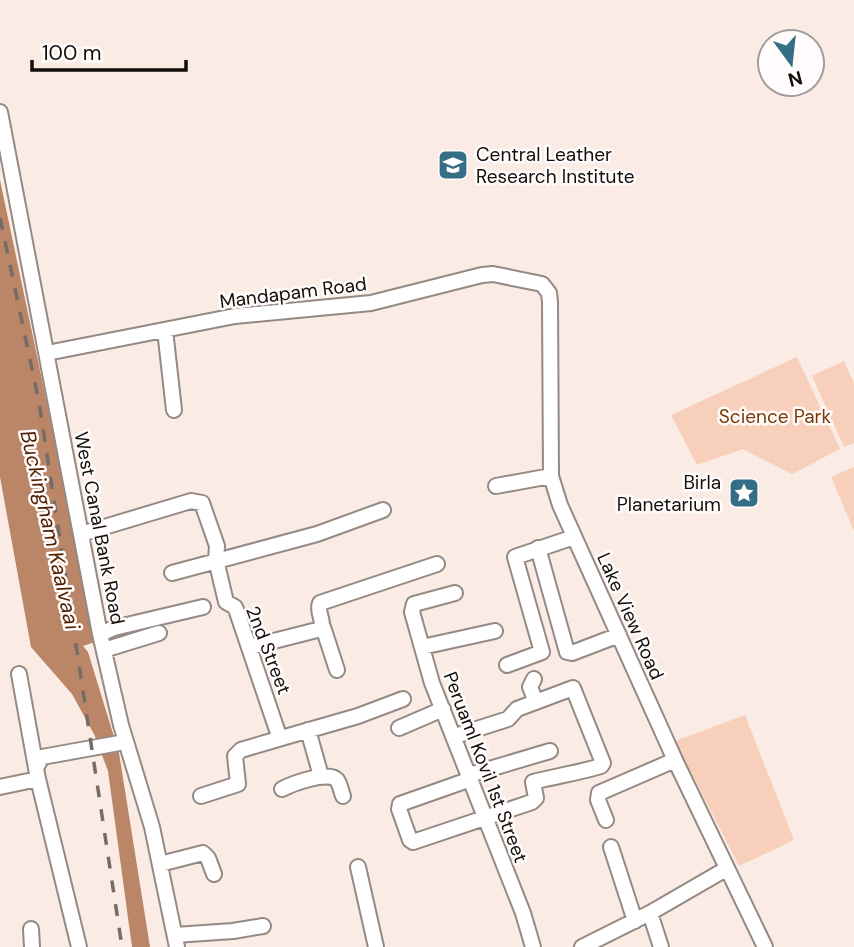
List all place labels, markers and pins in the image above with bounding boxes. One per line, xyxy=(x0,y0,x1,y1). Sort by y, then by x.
place label: Central Leather Research Institute xyxy=(476,142,634,189)
school or university icon: Central Leather Research Institute xyxy=(436,148,470,182)
place label: Birla Planetarium xyxy=(617,470,721,517)
place icon: Birla Planetarium xyxy=(727,476,761,510)

